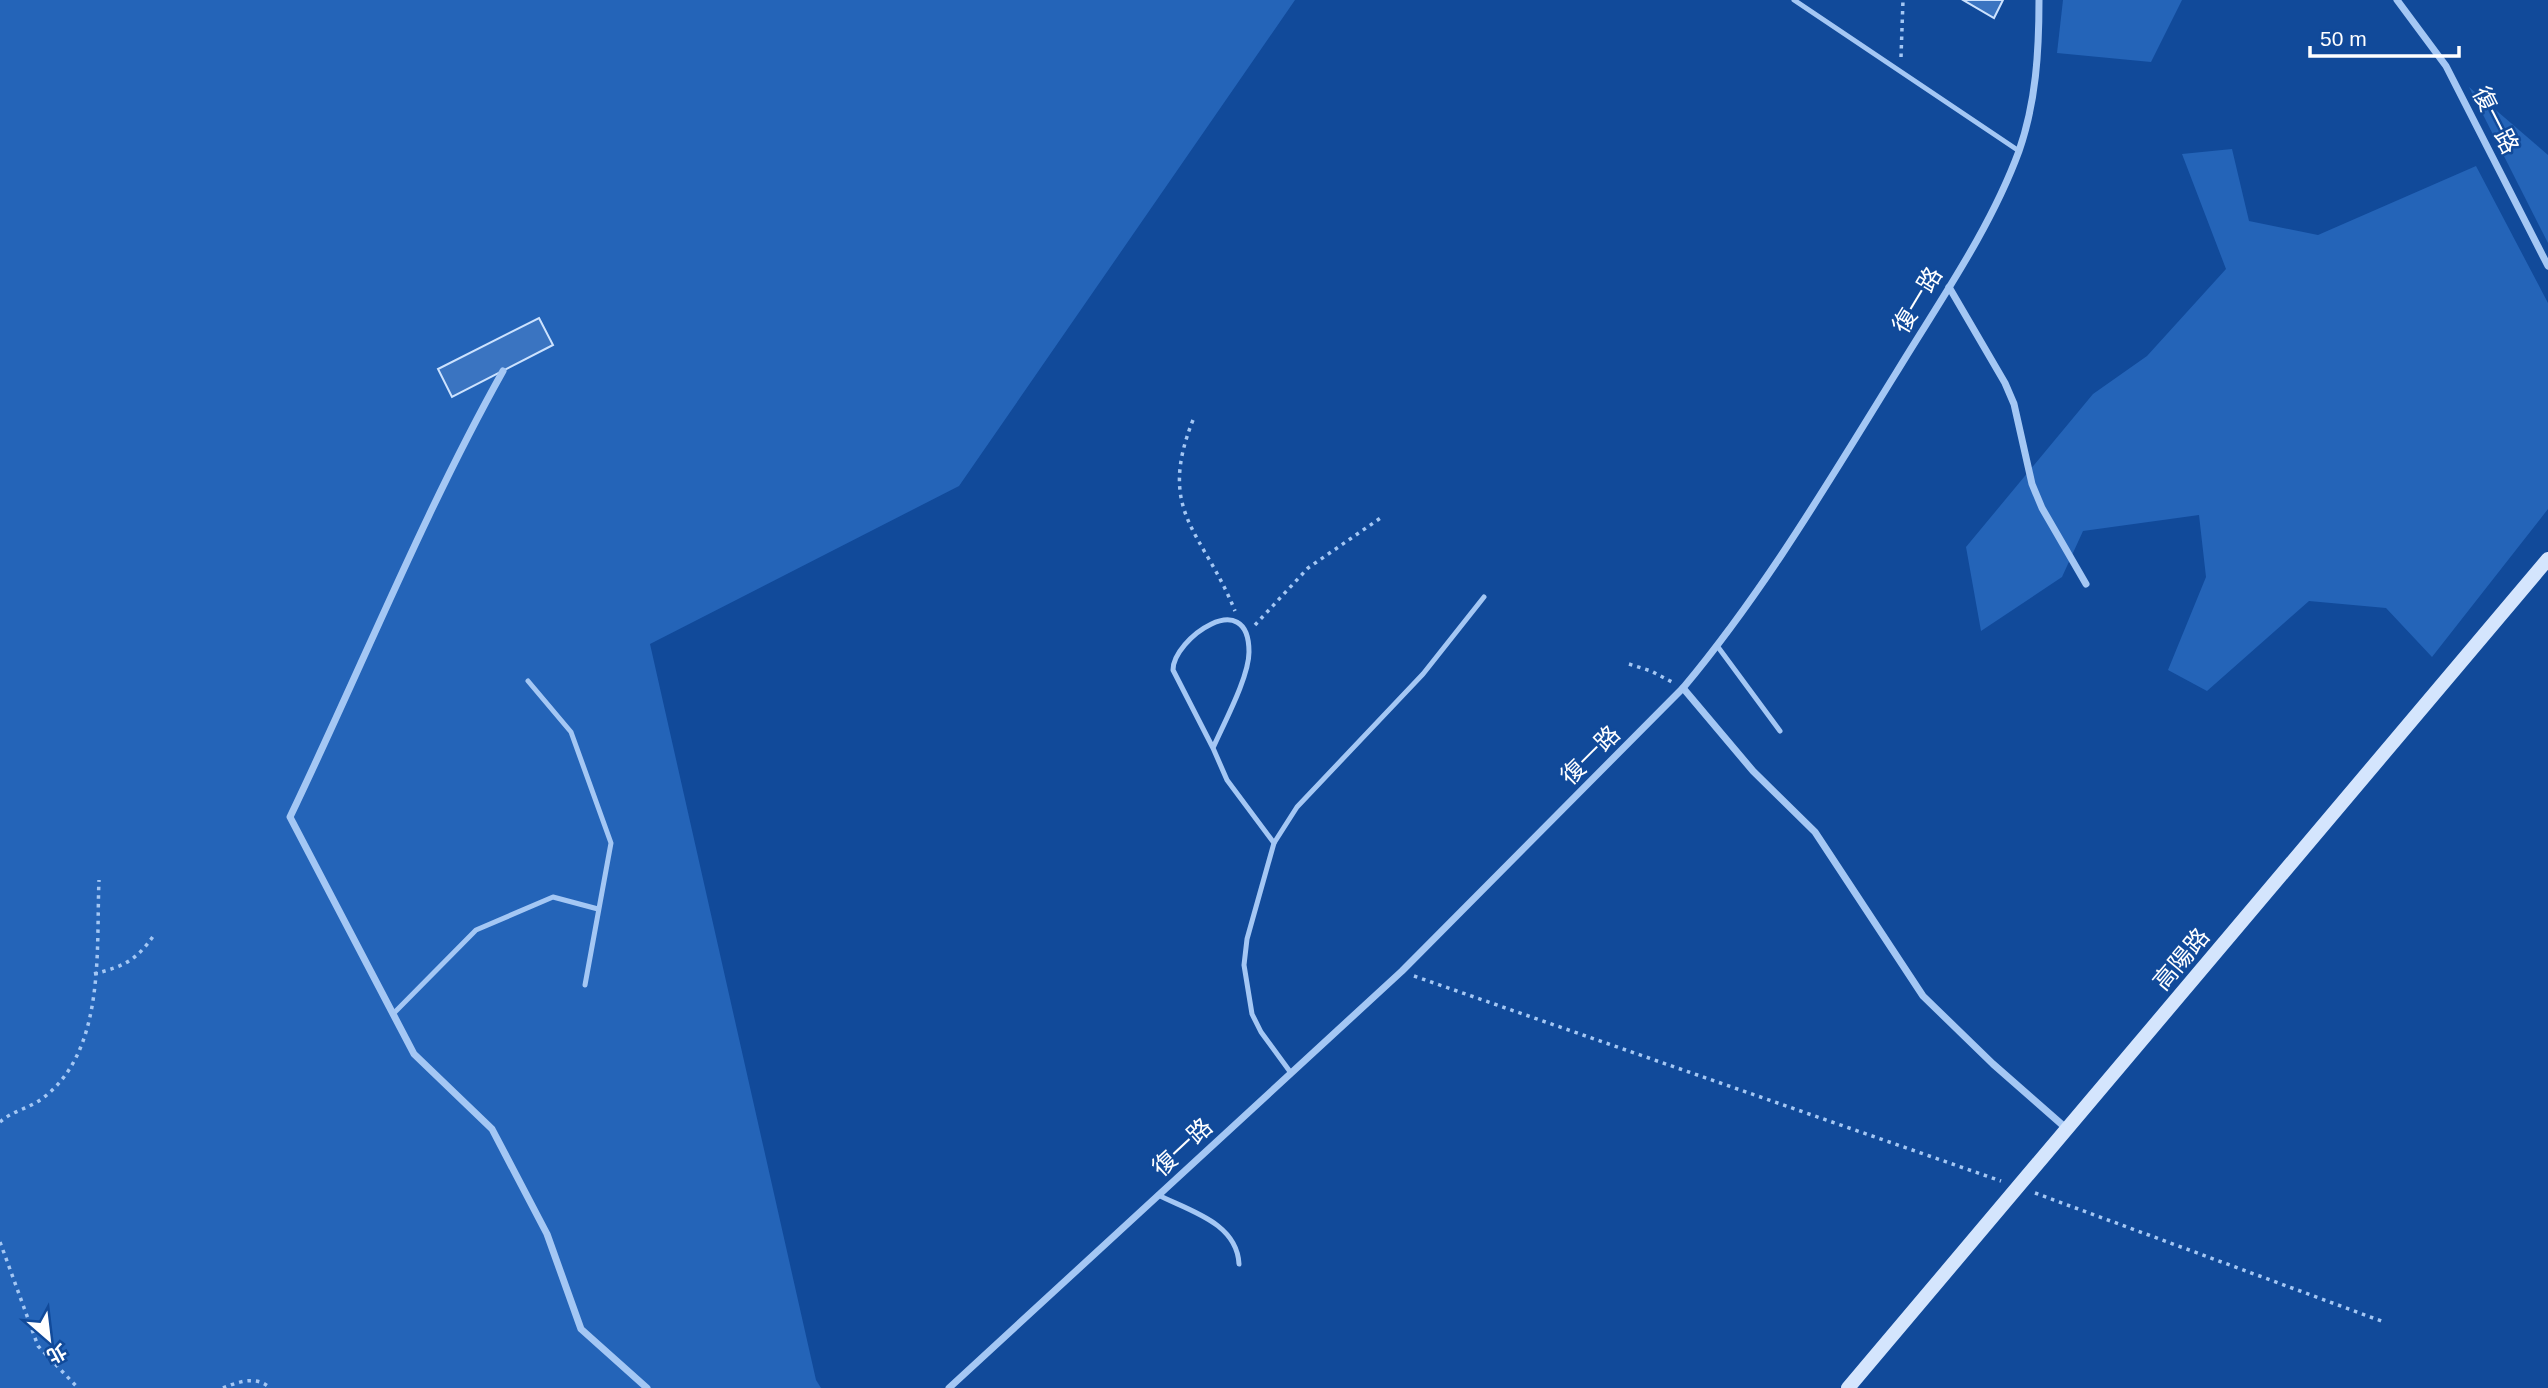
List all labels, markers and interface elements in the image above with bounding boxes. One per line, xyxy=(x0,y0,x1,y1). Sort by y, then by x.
scale bar xyxy=(2310,14,2459,58)
text: 50 m xyxy=(2320,27,2367,50)
street label: 復一路 xyxy=(2468,82,2524,158)
street label: 復一路 xyxy=(1887,262,1947,338)
street label: 復一路 xyxy=(1555,720,1625,790)
street label: 高陽路 xyxy=(2148,923,2214,995)
street label: 復一路 xyxy=(1146,1113,1218,1181)
north arrow xyxy=(14,1304,84,1374)
text: 北 xyxy=(43,1340,70,1367)

